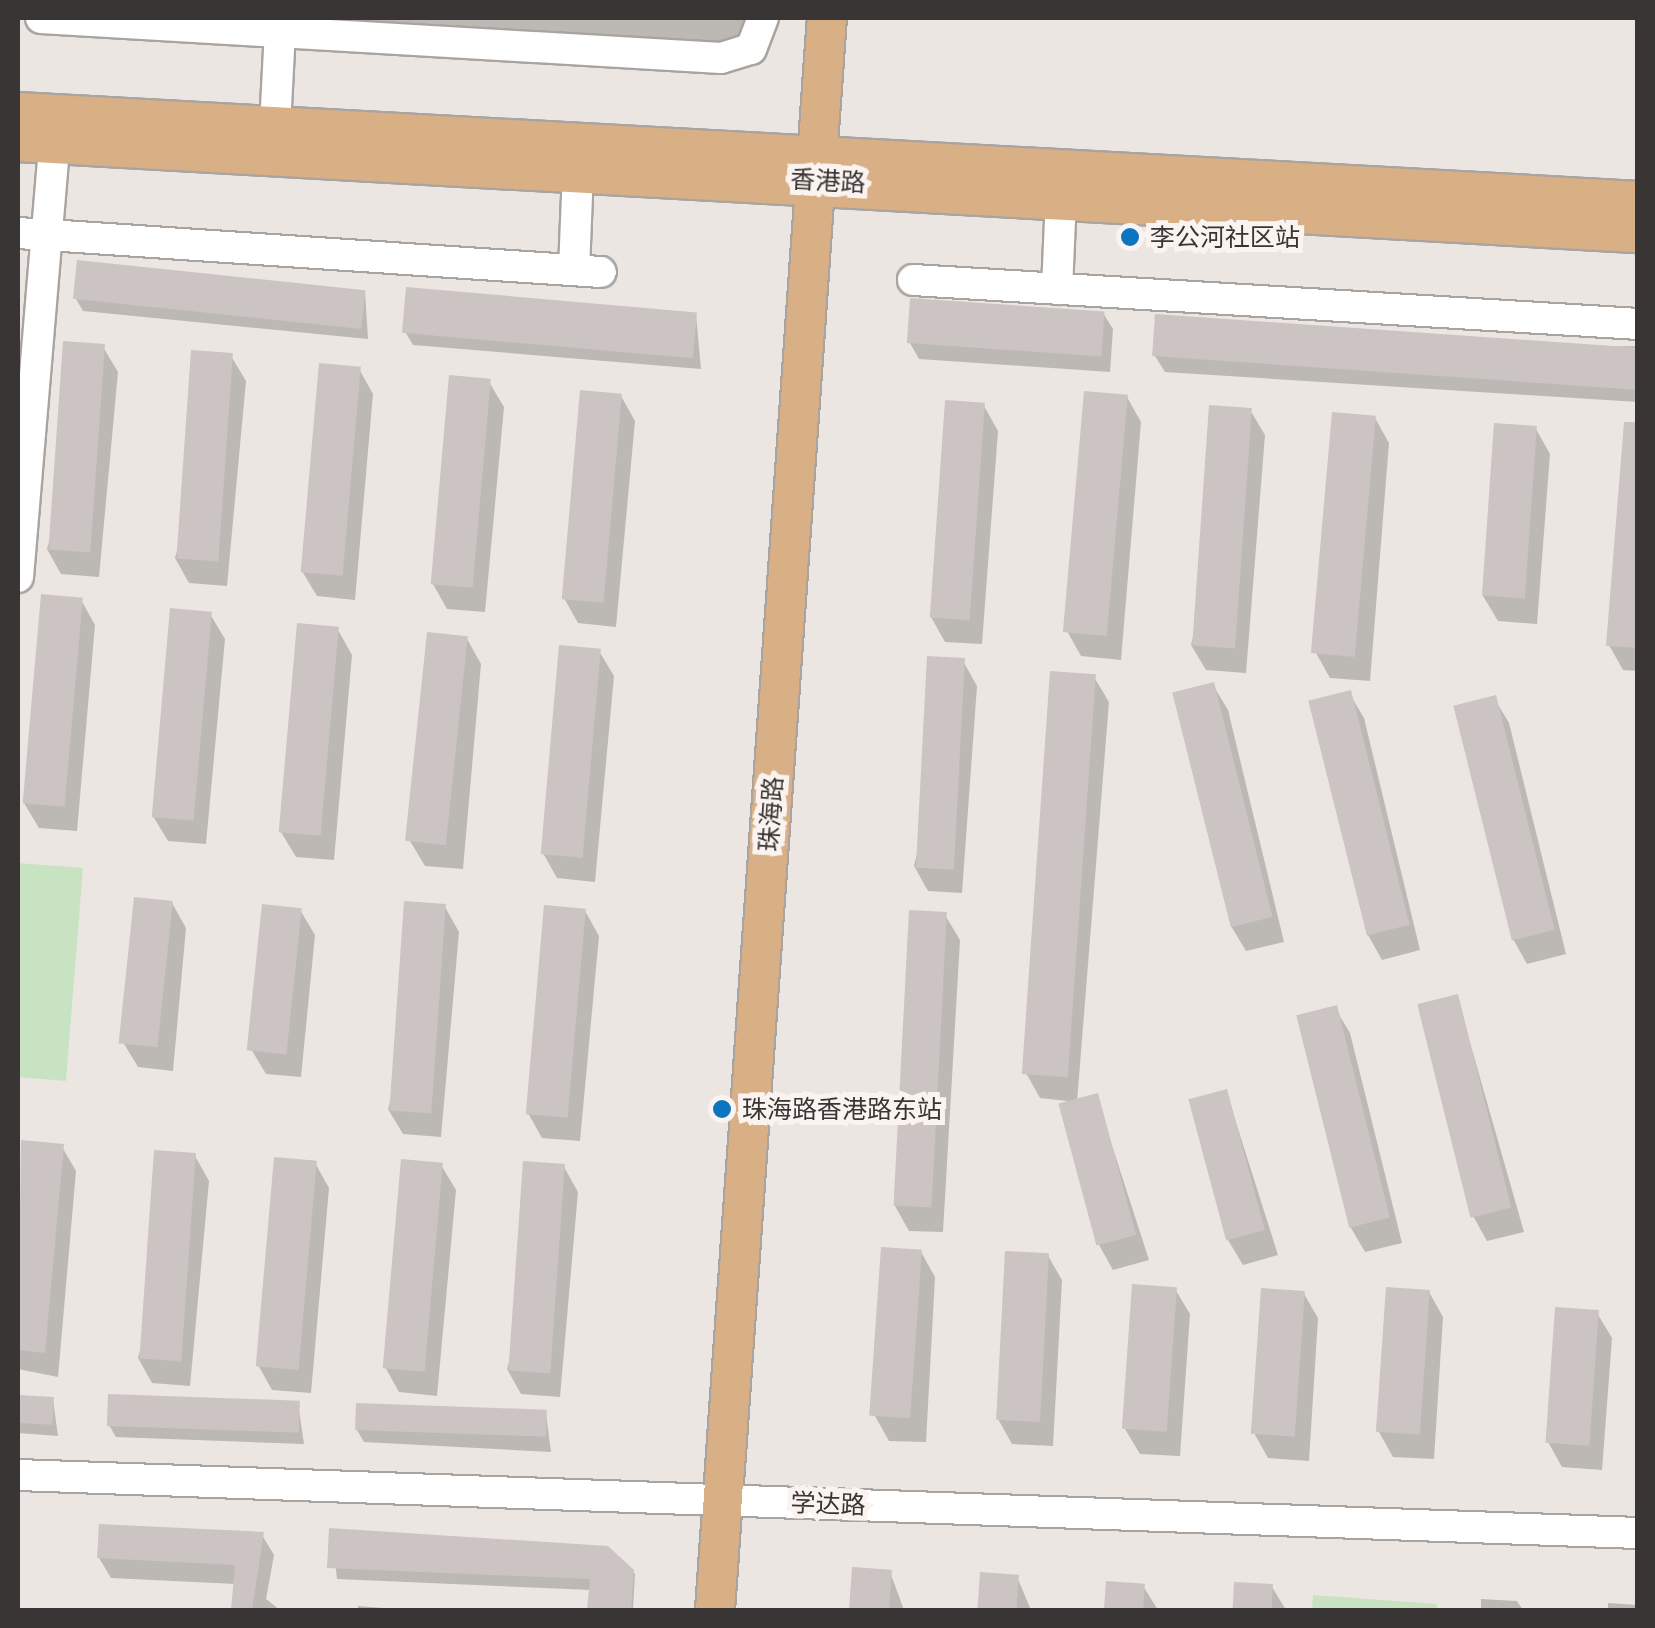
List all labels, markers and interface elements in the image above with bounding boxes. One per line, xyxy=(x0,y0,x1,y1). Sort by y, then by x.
street label: 香港路 xyxy=(790,164,866,198)
place label: 李公河社区站 xyxy=(1150,222,1300,252)
marker: 李公河社区站 xyxy=(1119,226,1141,248)
street label: 珠海路 xyxy=(753,776,789,852)
place label: 珠海路香港路东站 xyxy=(742,1094,942,1124)
marker: 珠海路香港路东站 xyxy=(711,1098,733,1120)
street label: 学达路 xyxy=(790,1488,866,1520)

